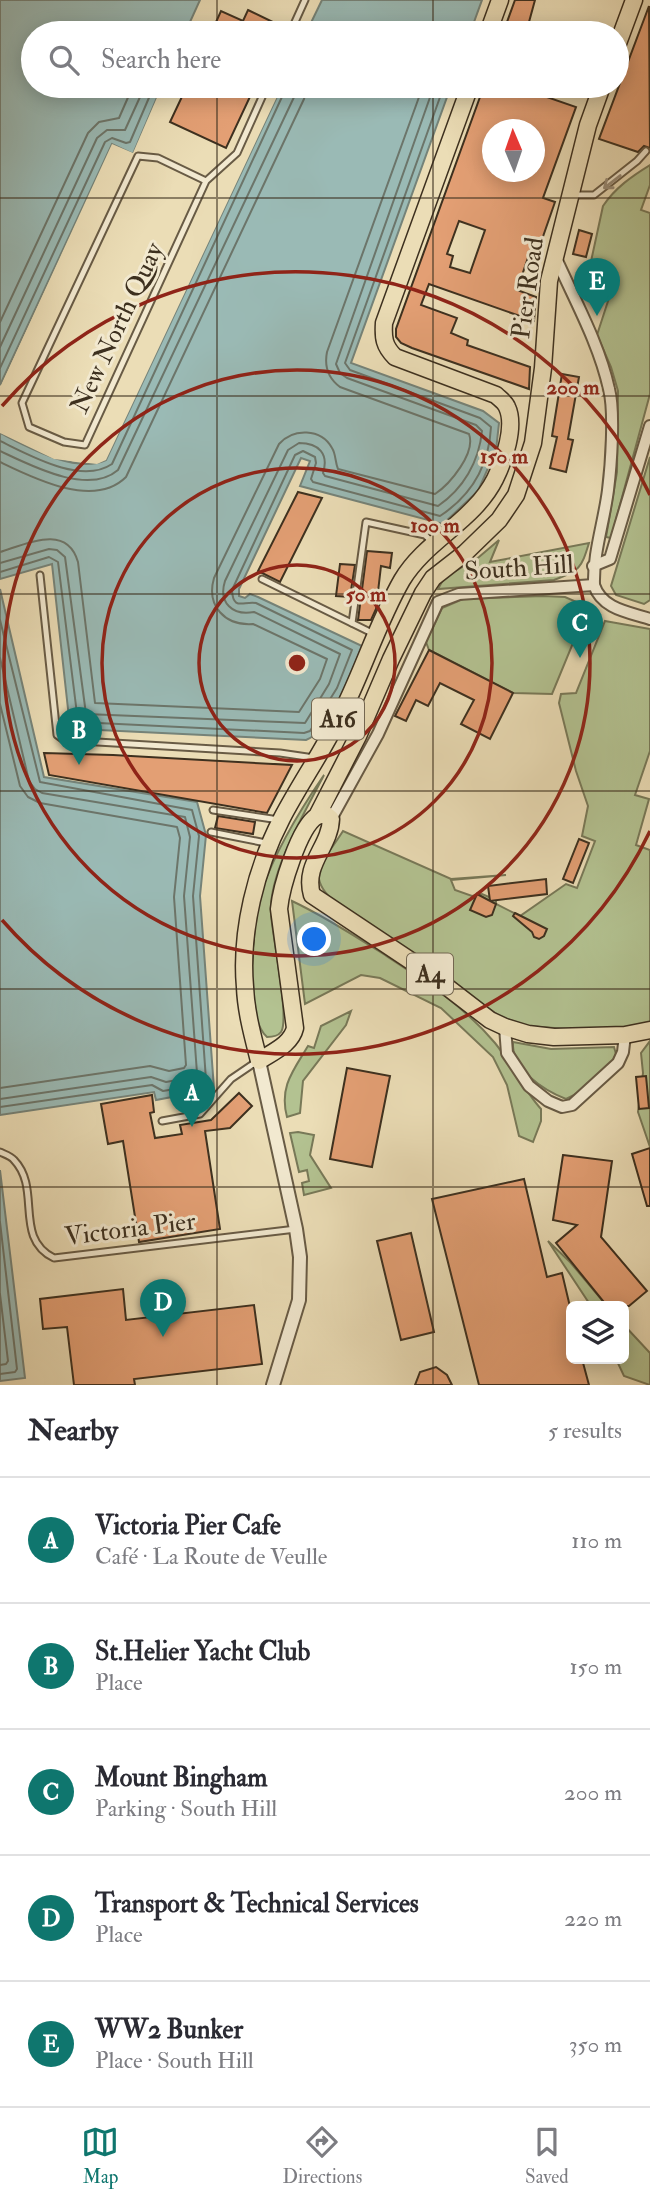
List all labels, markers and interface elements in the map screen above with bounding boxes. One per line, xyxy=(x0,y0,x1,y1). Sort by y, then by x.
search box xyxy=(21,21,629,98)
icon: search xyxy=(45,41,83,79)
text: Search here xyxy=(101,44,221,76)
north arrow xyxy=(482,119,545,182)
one-way arrow xyxy=(603,174,621,189)
street label: Pier Road xyxy=(505,235,551,341)
street label: New North Quay xyxy=(63,237,171,418)
pin: E xyxy=(574,258,620,316)
text: 200 m xyxy=(547,374,600,401)
text: 150 m xyxy=(480,443,529,470)
text: 100 m xyxy=(410,512,461,539)
street label: South Hill xyxy=(463,548,575,588)
text: 50 m xyxy=(346,581,387,608)
pin: C xyxy=(557,600,603,658)
centre of rings xyxy=(285,651,309,675)
road number: A16 xyxy=(312,698,364,740)
pin: B xyxy=(56,707,102,765)
your location xyxy=(297,922,331,956)
road number: A4 xyxy=(407,954,453,994)
pin: A xyxy=(169,1069,215,1127)
street label: Victoria Pier xyxy=(63,1205,198,1253)
pin: D xyxy=(140,1279,186,1337)
map controls xyxy=(566,1301,629,1364)
button: layers xyxy=(566,1301,629,1364)
text: Nearby xyxy=(28,1412,118,1449)
text: 5 results xyxy=(548,1416,622,1445)
text: Victoria Pier Cafe xyxy=(95,1510,281,1542)
text: A xyxy=(44,1526,58,1555)
text: 110 m xyxy=(571,1526,622,1555)
text: Café · La Route de Veulle xyxy=(95,1542,327,1571)
text: St.Helier Yacht Club xyxy=(95,1636,310,1668)
text: B xyxy=(43,1652,59,1681)
text: 150 m xyxy=(569,1652,622,1681)
text: Place xyxy=(95,1668,143,1697)
text: Mount Bingham xyxy=(95,1762,267,1794)
text: C xyxy=(43,1778,59,1807)
text: 200 m xyxy=(564,1778,622,1807)
text: Parking · South Hill xyxy=(95,1794,277,1823)
text: Transport & Technical Services xyxy=(95,1888,419,1920)
text: D xyxy=(42,1904,60,1933)
text: 220 m xyxy=(564,1904,622,1933)
text: Place xyxy=(95,1920,143,1949)
text: WW2 Bunker xyxy=(95,2014,243,2046)
text: E xyxy=(43,2030,59,2059)
text: 350 m xyxy=(569,2030,622,2059)
text: Place · South Hill xyxy=(95,2046,254,2075)
tab: Map xyxy=(81,2123,119,2189)
tab: Directions xyxy=(282,2123,362,2189)
tab: Saved xyxy=(525,2123,569,2189)

